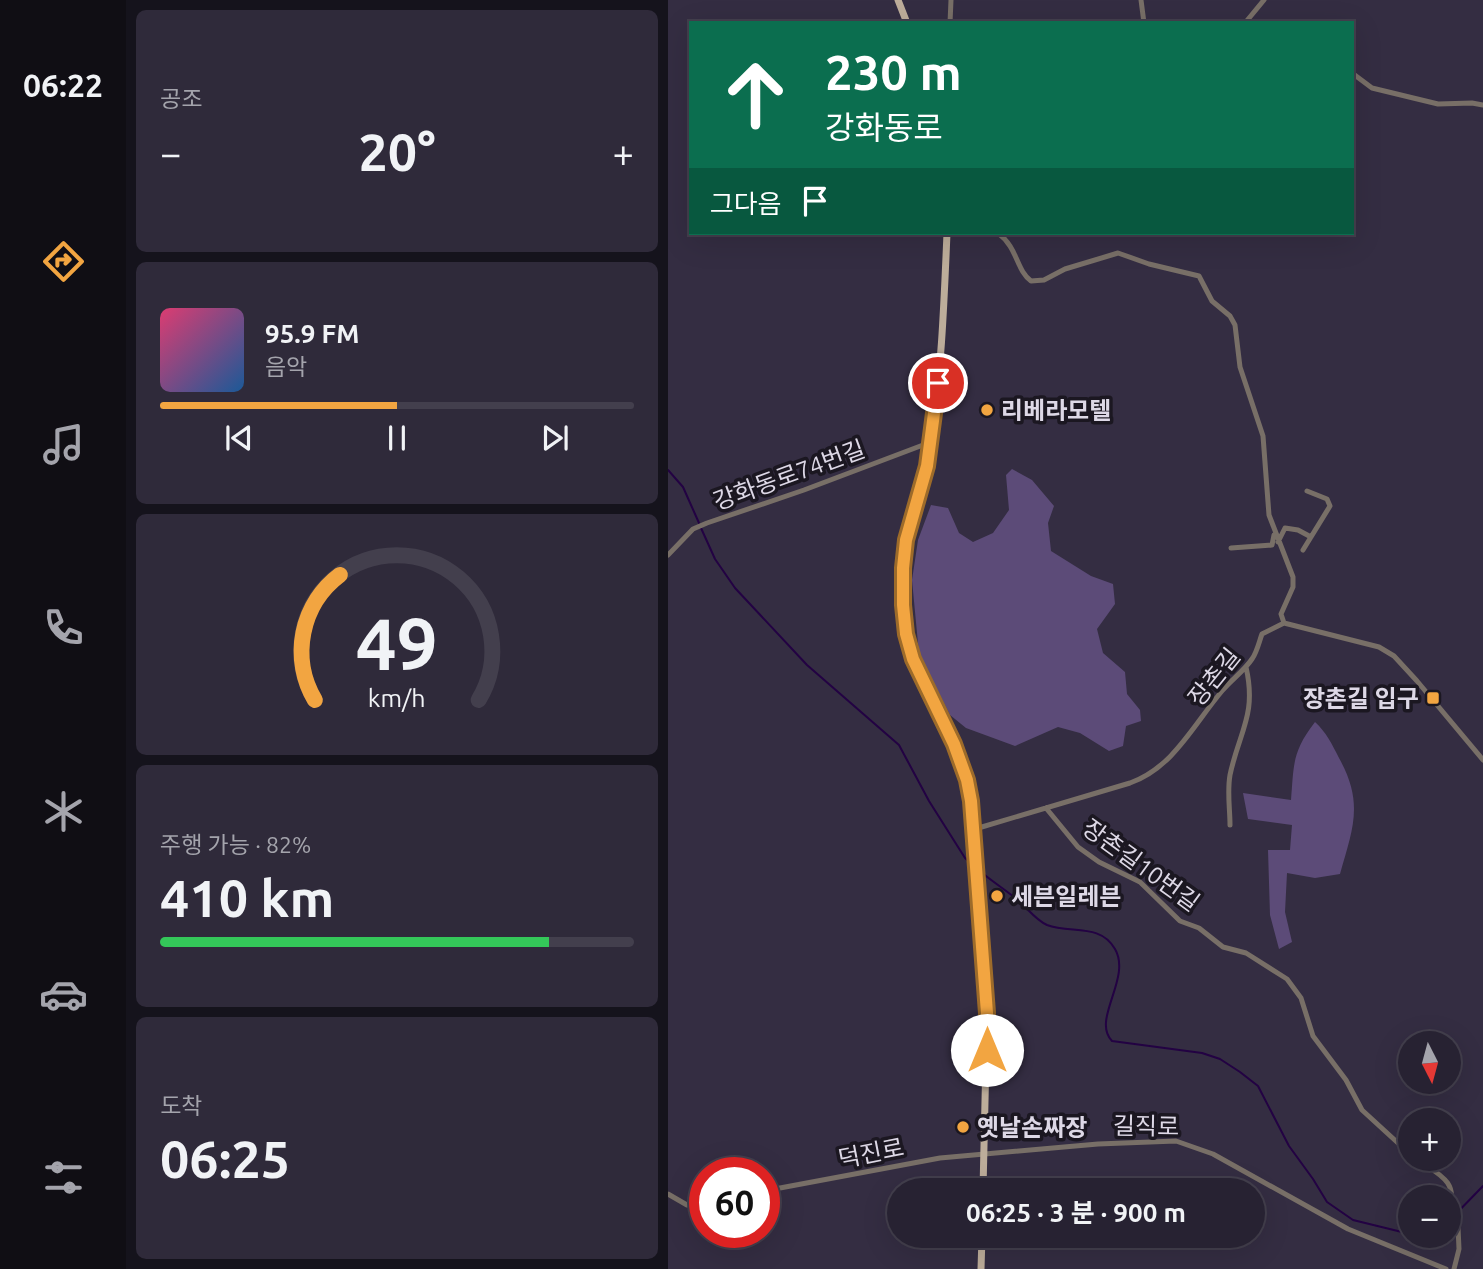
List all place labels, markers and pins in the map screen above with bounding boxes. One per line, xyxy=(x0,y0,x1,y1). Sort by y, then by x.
pin xyxy=(908,353,968,413)
place label: 리베라모텔 xyxy=(1001,397,1111,424)
marker: 리베라모텔 xyxy=(979,402,995,418)
place label: 장촌길 입구 xyxy=(1303,685,1419,712)
marker: 장촌길 입구 xyxy=(1425,690,1441,706)
place label: 세븐일레븐 xyxy=(1011,883,1121,910)
marker: 세븐일레븐 xyxy=(989,888,1005,904)
place label: 옛날손짜장 xyxy=(977,1114,1087,1141)
marker: 옛날손짜장 xyxy=(955,1119,971,1135)

